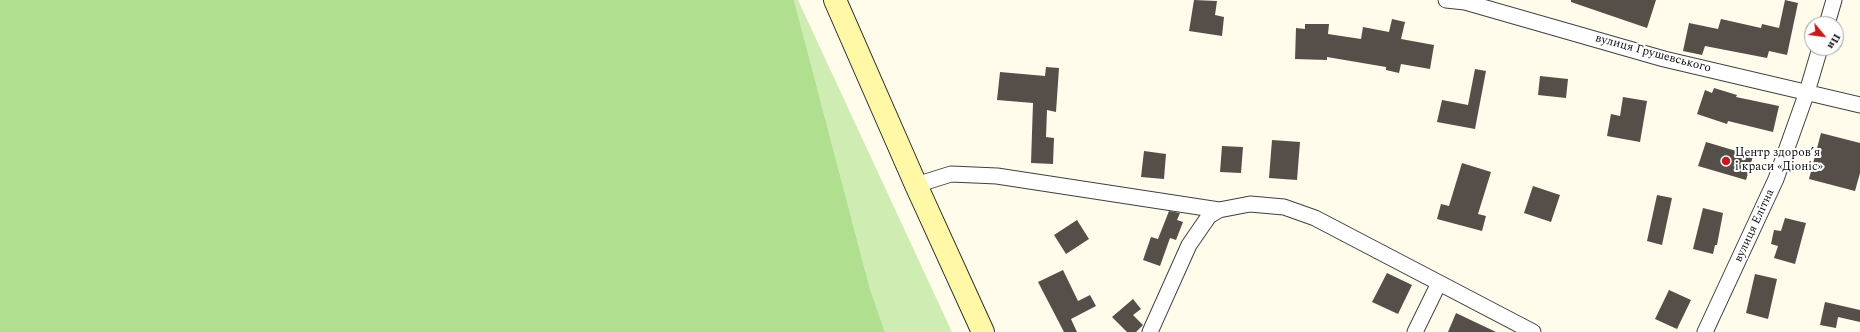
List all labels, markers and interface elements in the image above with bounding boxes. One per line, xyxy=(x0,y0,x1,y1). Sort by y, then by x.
north arrow xyxy=(1804,16,1844,56)
text: Пн xyxy=(1823,31,1845,53)
street label: вулиця Грушевського xyxy=(1594,32,1712,76)
place label: Центр здоровʼя і краси «Діоніс» xyxy=(1735,147,1823,175)
marker: Центр здоровʼя і краси «Діоніс» xyxy=(1720,155,1732,167)
street label: вулиця Елітна xyxy=(1732,187,1778,265)

